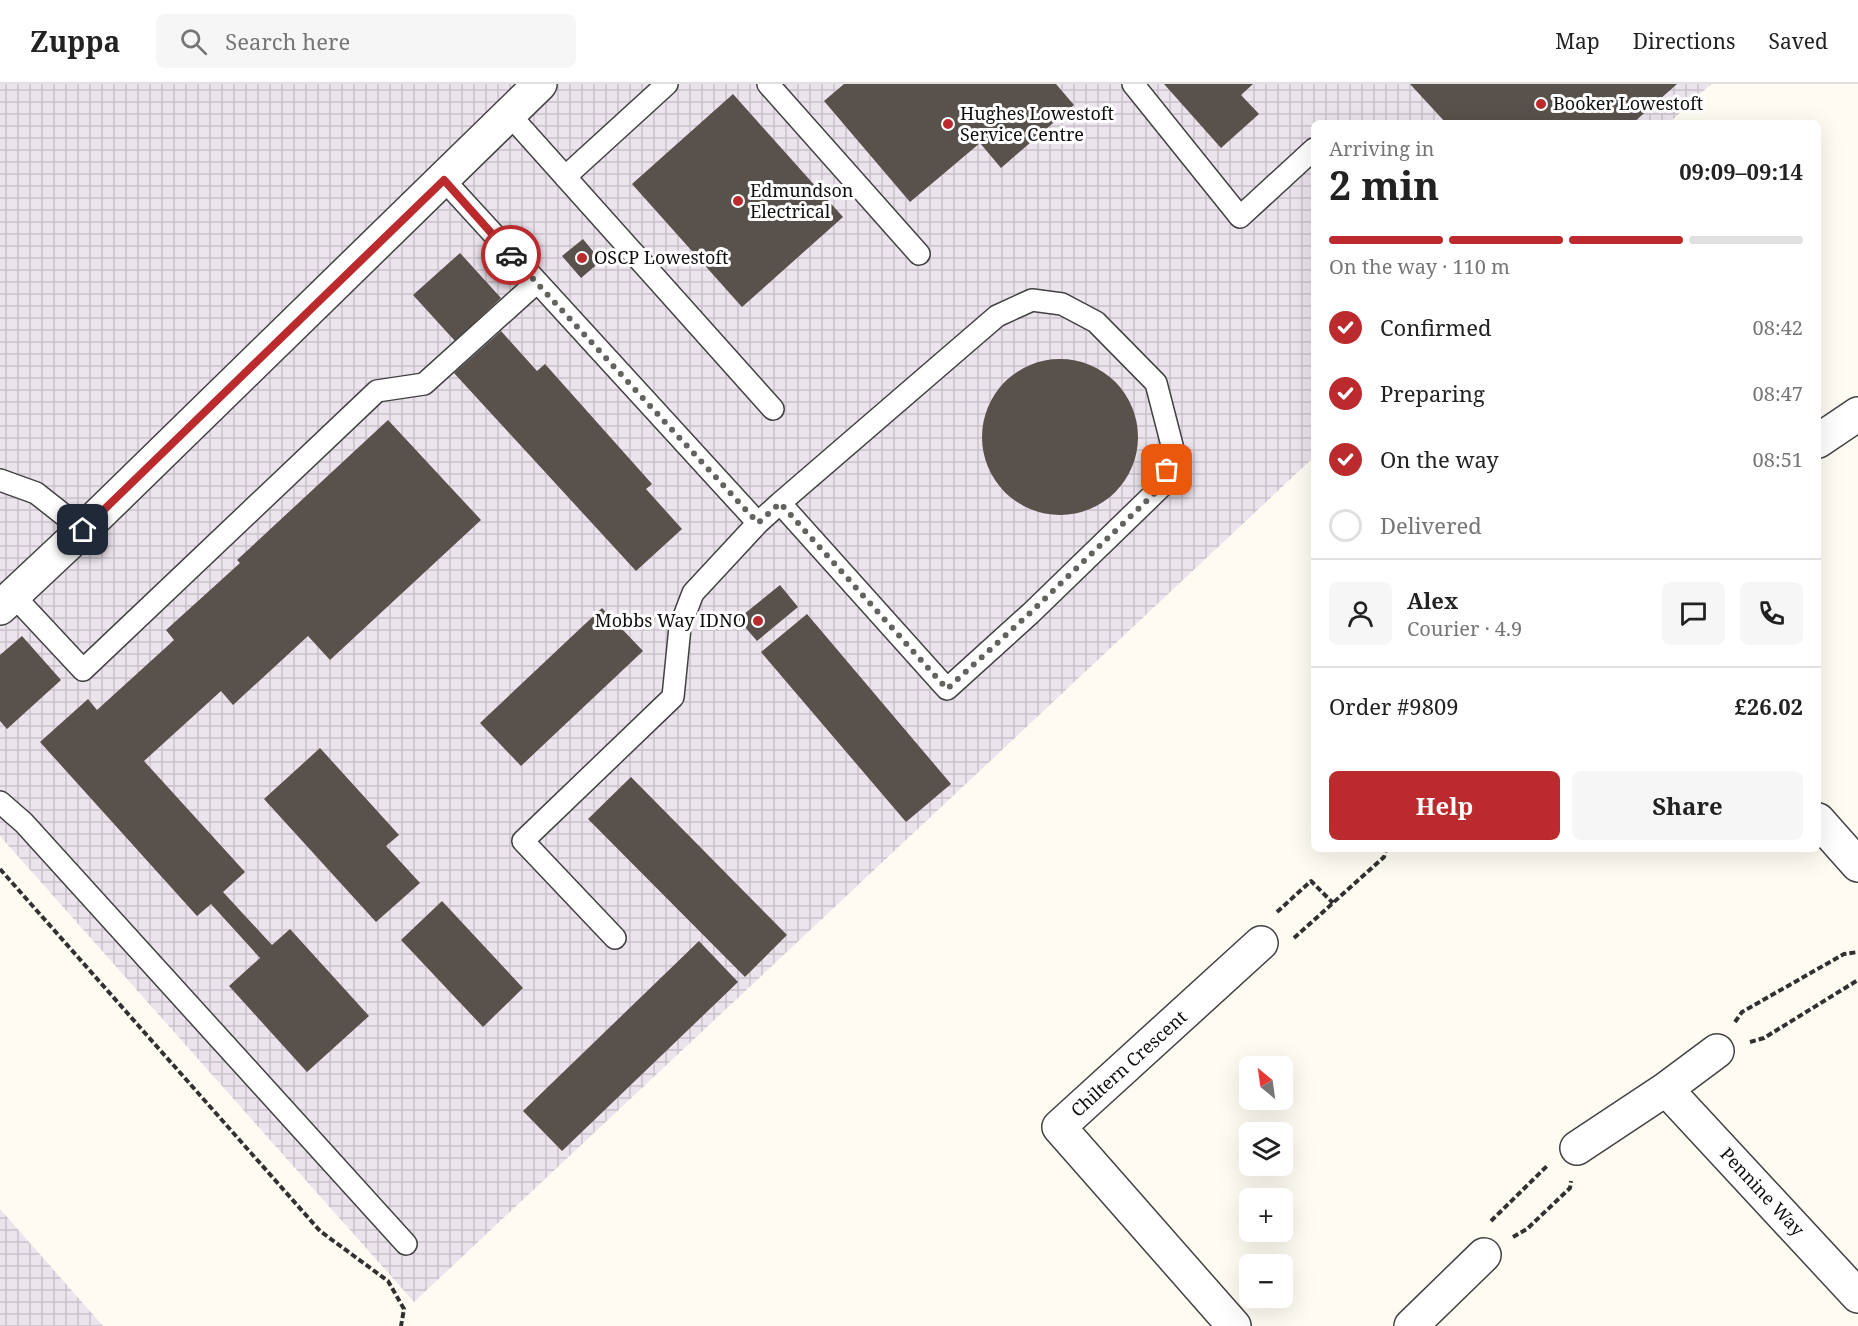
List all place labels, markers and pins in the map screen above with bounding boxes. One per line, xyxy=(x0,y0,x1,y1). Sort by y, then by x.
place label: Booker Lowestoft xyxy=(1553,91,1703,115)
marker: Booker Lowestoft xyxy=(1534,97,1548,111)
place label: Hughes Lowestoft Service Centre xyxy=(960,101,1114,146)
marker: Hughes Lowestoft Service Centre xyxy=(941,117,955,131)
place label: Edmundson Electrical xyxy=(750,178,854,223)
marker: Edmundson Electrical xyxy=(731,194,745,208)
place label: OSCP Lowestoft xyxy=(594,245,728,269)
marker: OSCP Lowestoft xyxy=(575,251,589,265)
pin xyxy=(1141,444,1192,495)
pin xyxy=(57,504,108,555)
place label: Mobbs Way IDNO xyxy=(595,608,746,632)
marker: Mobbs Way IDNO xyxy=(751,614,765,628)

